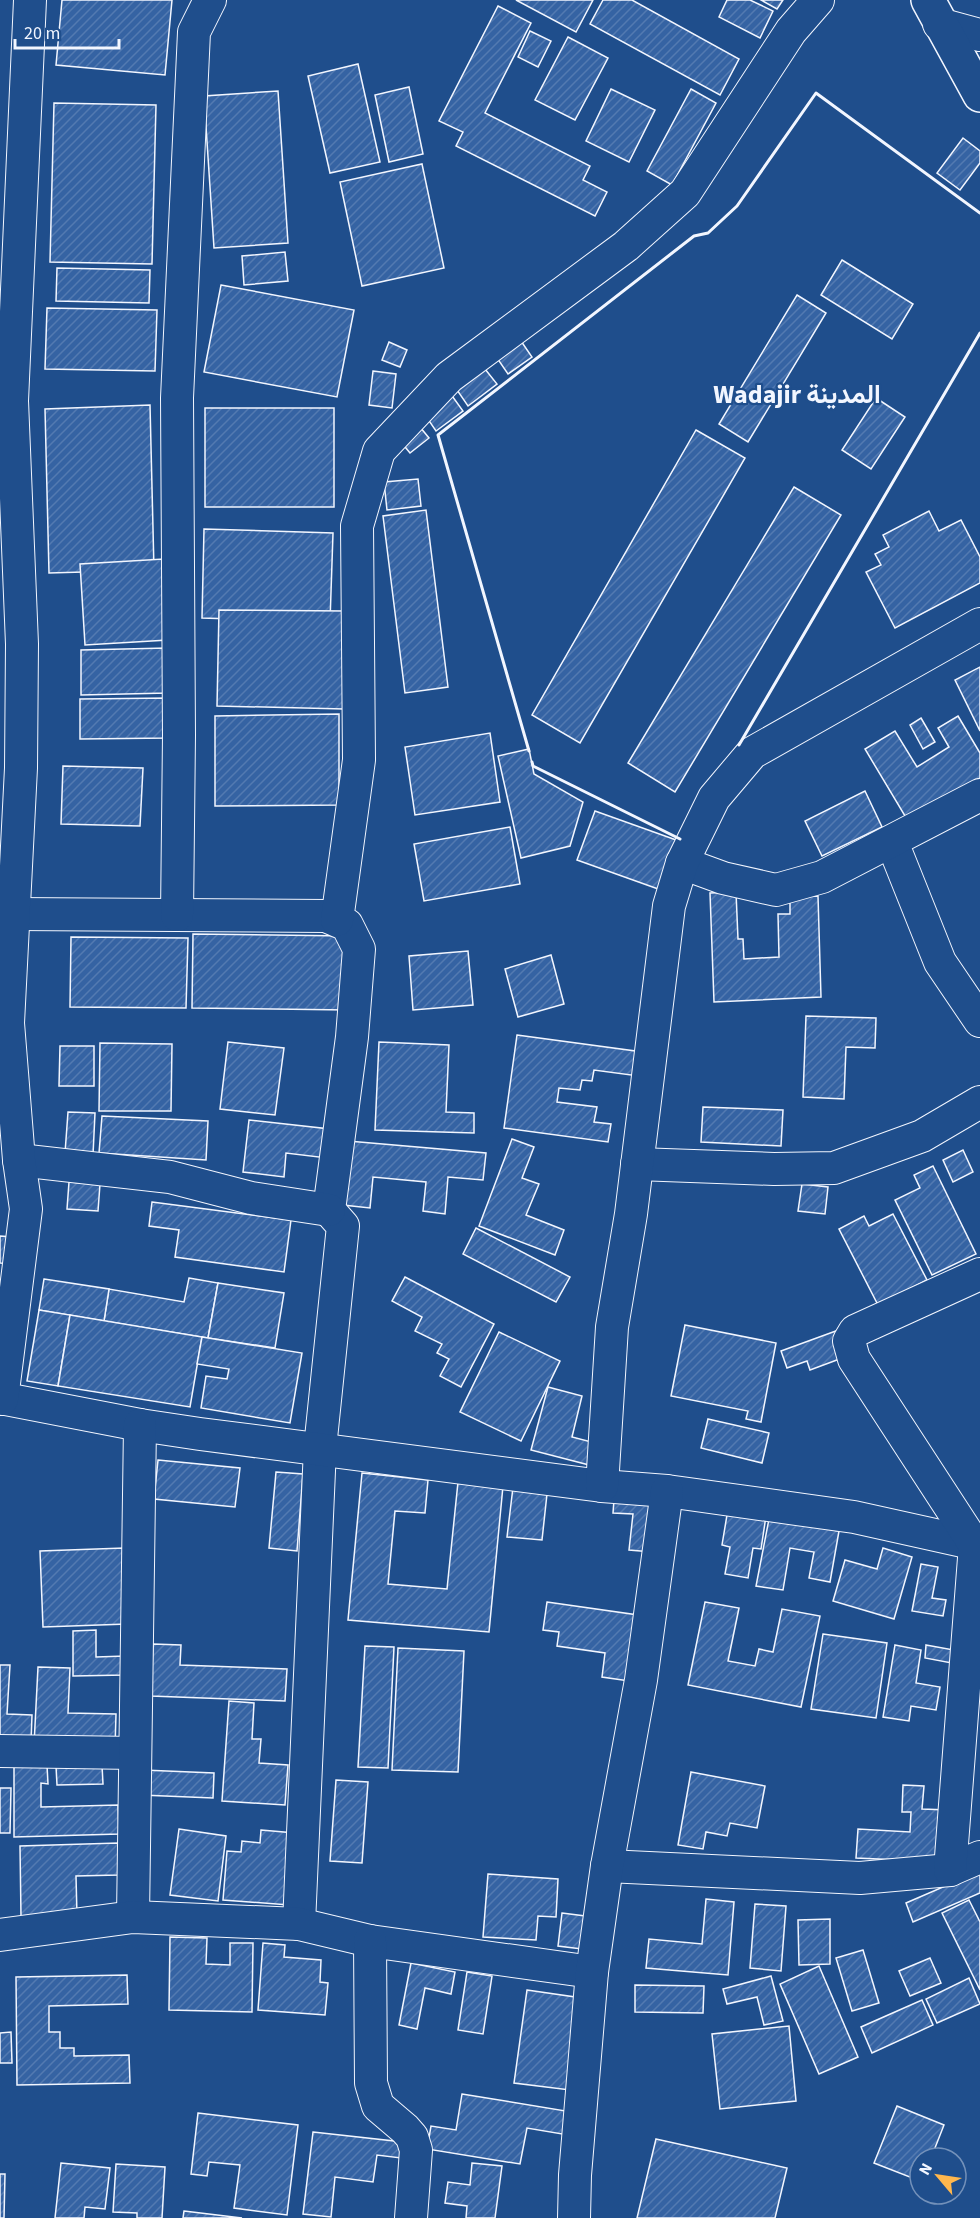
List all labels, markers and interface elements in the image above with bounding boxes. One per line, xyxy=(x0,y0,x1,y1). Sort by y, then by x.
scale bar xyxy=(15,12,118,50)
text: 20 m xyxy=(24,21,60,46)
district label: Wadajir المدينة xyxy=(713,376,881,413)
north arrow xyxy=(908,2146,968,2206)
text: N xyxy=(914,2159,938,2179)

